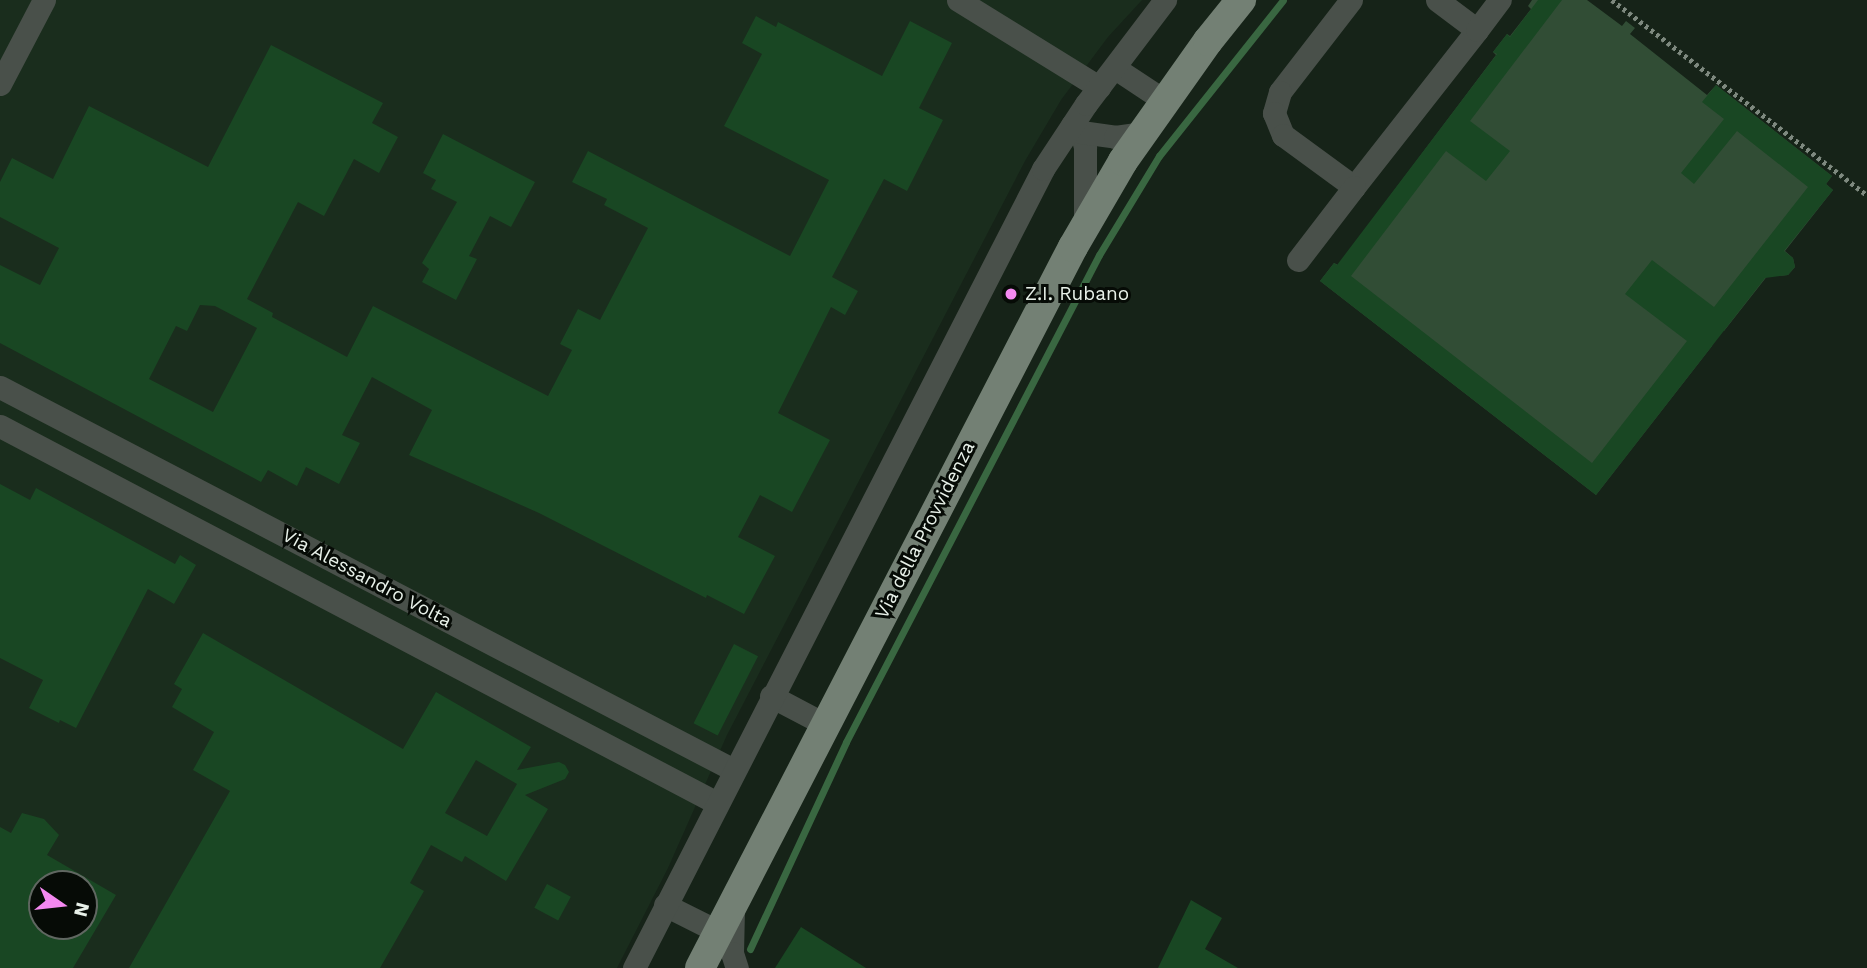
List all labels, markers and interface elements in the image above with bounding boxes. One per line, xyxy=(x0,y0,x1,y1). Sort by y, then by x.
place label: Z.I. Rubano xyxy=(1025,283,1129,305)
marker: Z.I. Rubano xyxy=(1003,286,1019,302)
street label: Via della Provvidenza xyxy=(870,437,980,623)
street label: Via Alessandro Volta xyxy=(277,523,457,633)
north arrow xyxy=(28,870,98,940)
text: N xyxy=(69,900,95,919)

